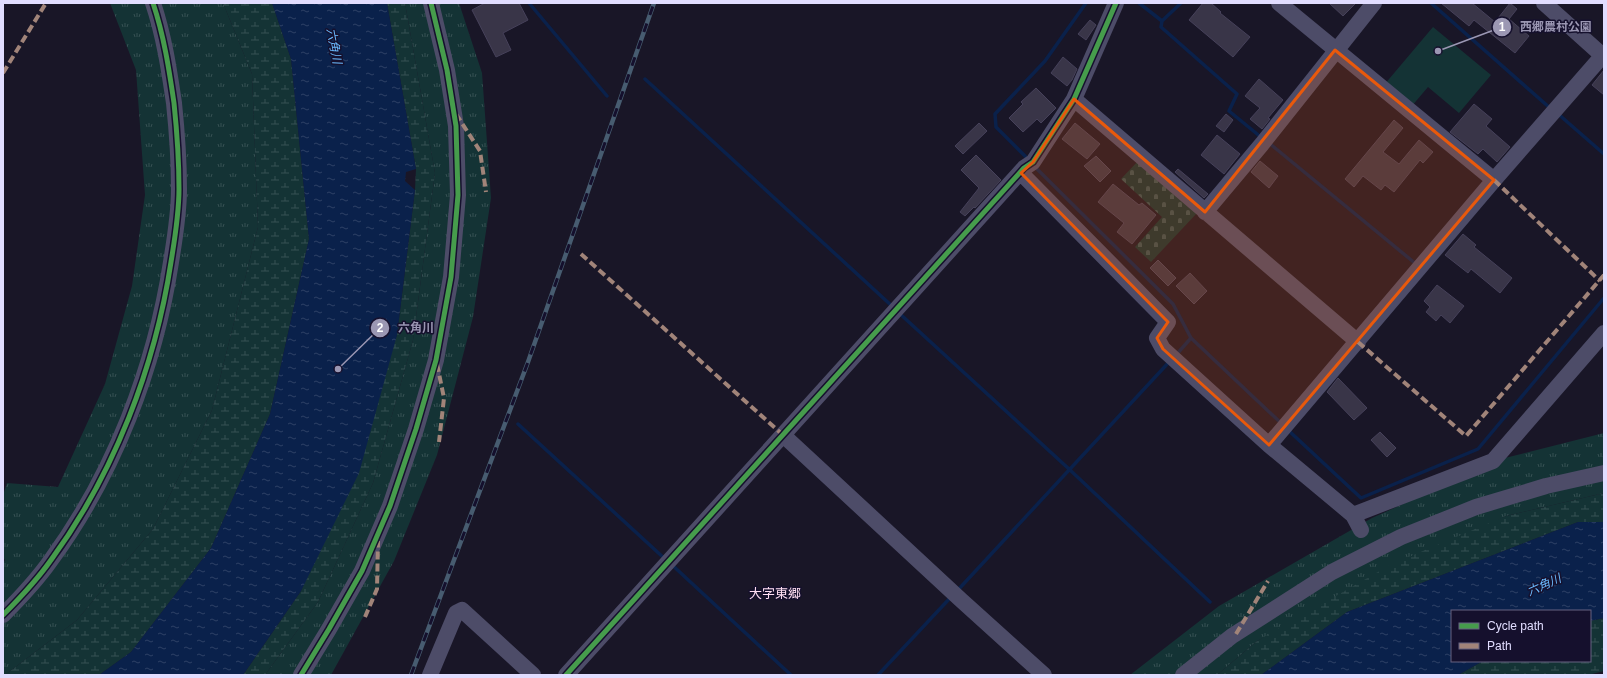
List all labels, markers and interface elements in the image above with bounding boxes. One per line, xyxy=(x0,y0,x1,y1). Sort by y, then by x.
callout: 西郷農村公園 xyxy=(1492,15,1600,39)
text: 1 xyxy=(1499,20,1506,34)
text: 西郷農村公園 xyxy=(1520,20,1592,34)
water label: 六角川 xyxy=(324,27,345,67)
callout: 六角川 xyxy=(370,316,442,340)
text: 2 xyxy=(377,321,384,335)
text: 六角川 xyxy=(398,321,434,335)
water label: 六角川 xyxy=(1525,570,1565,599)
district label: 大字東郷 xyxy=(749,586,801,601)
legend xyxy=(1451,610,1591,662)
text: Cycle path xyxy=(1487,619,1544,633)
text: Path xyxy=(1487,639,1512,653)

